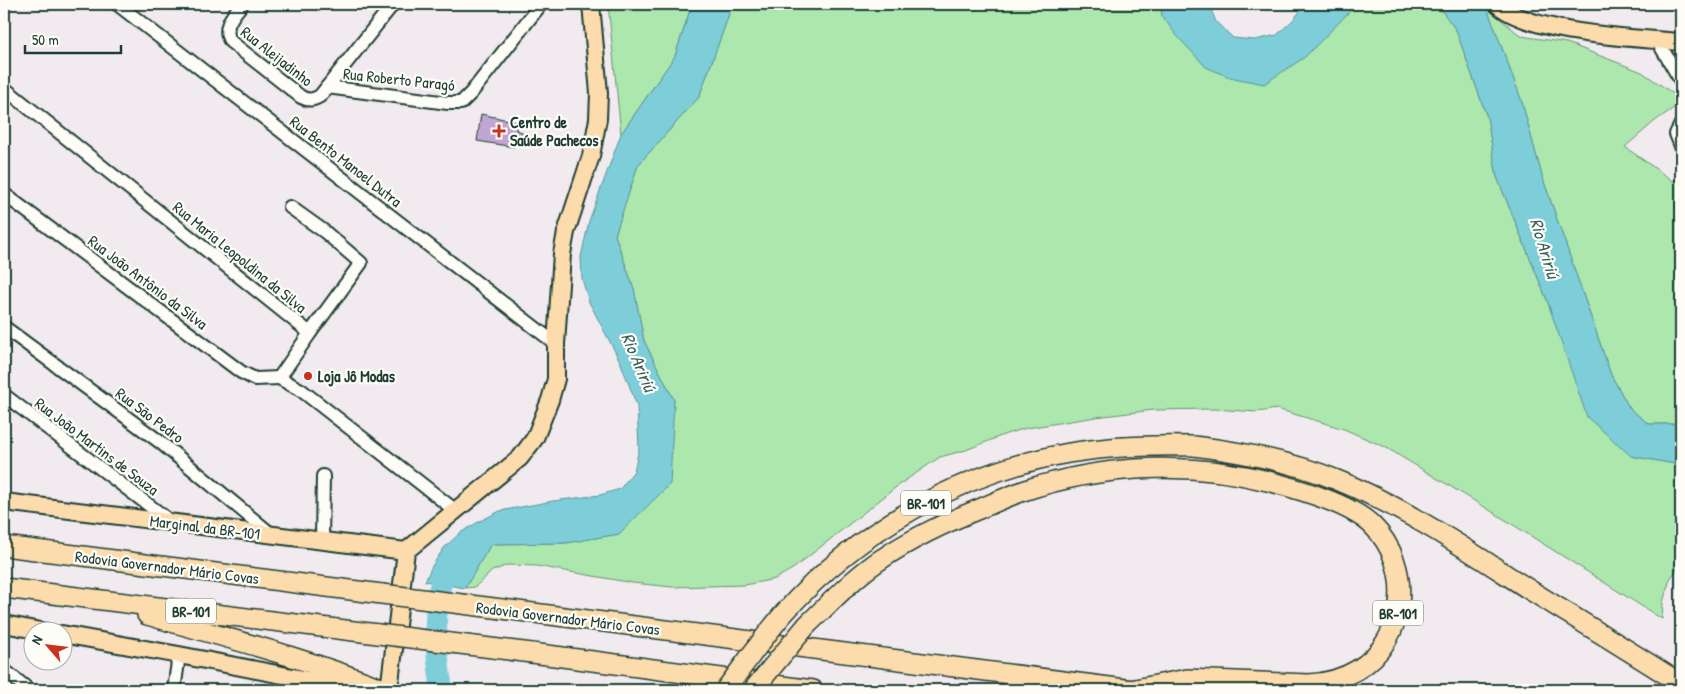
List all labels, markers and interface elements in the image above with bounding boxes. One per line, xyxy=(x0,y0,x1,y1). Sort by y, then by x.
street label: Rua Aleijadinho xyxy=(236,21,318,91)
scale bar xyxy=(25,22,121,54)
text: 50 m xyxy=(32,29,59,50)
street label: Rua Roberto Paragó xyxy=(342,62,456,96)
street label: Rua Bento Manoel Dutra xyxy=(285,110,407,212)
place label: Centro de Saúde Pachecos xyxy=(510,111,599,151)
marker: Centro de Saúde Pachecos xyxy=(492,124,506,138)
street label: Rua Maria Leopoldina da Silva xyxy=(168,196,312,318)
water label: Rio Aririú xyxy=(1524,215,1566,283)
street label: Rua João Antônio da Silva xyxy=(84,230,212,334)
water label: Rio Aririú xyxy=(615,329,663,397)
place label: Loja Jô Modas xyxy=(318,365,396,387)
marker: Loja Jô Modas xyxy=(302,370,314,382)
street label: Rua São Pedro xyxy=(111,382,189,448)
street label: Rua João Martins de Souza xyxy=(30,392,164,500)
road number: BR-101 xyxy=(901,490,951,516)
street label: Marginal da BR-101 xyxy=(149,509,262,545)
street label: Rodovia Governador Mário Covas xyxy=(74,545,260,589)
street label: Rodovia Governador Mário Covas xyxy=(475,596,661,640)
road number: BR-101 xyxy=(166,598,216,624)
road number: BR-101 xyxy=(1373,600,1423,626)
north arrow xyxy=(22,622,72,672)
text: N xyxy=(26,631,46,647)

